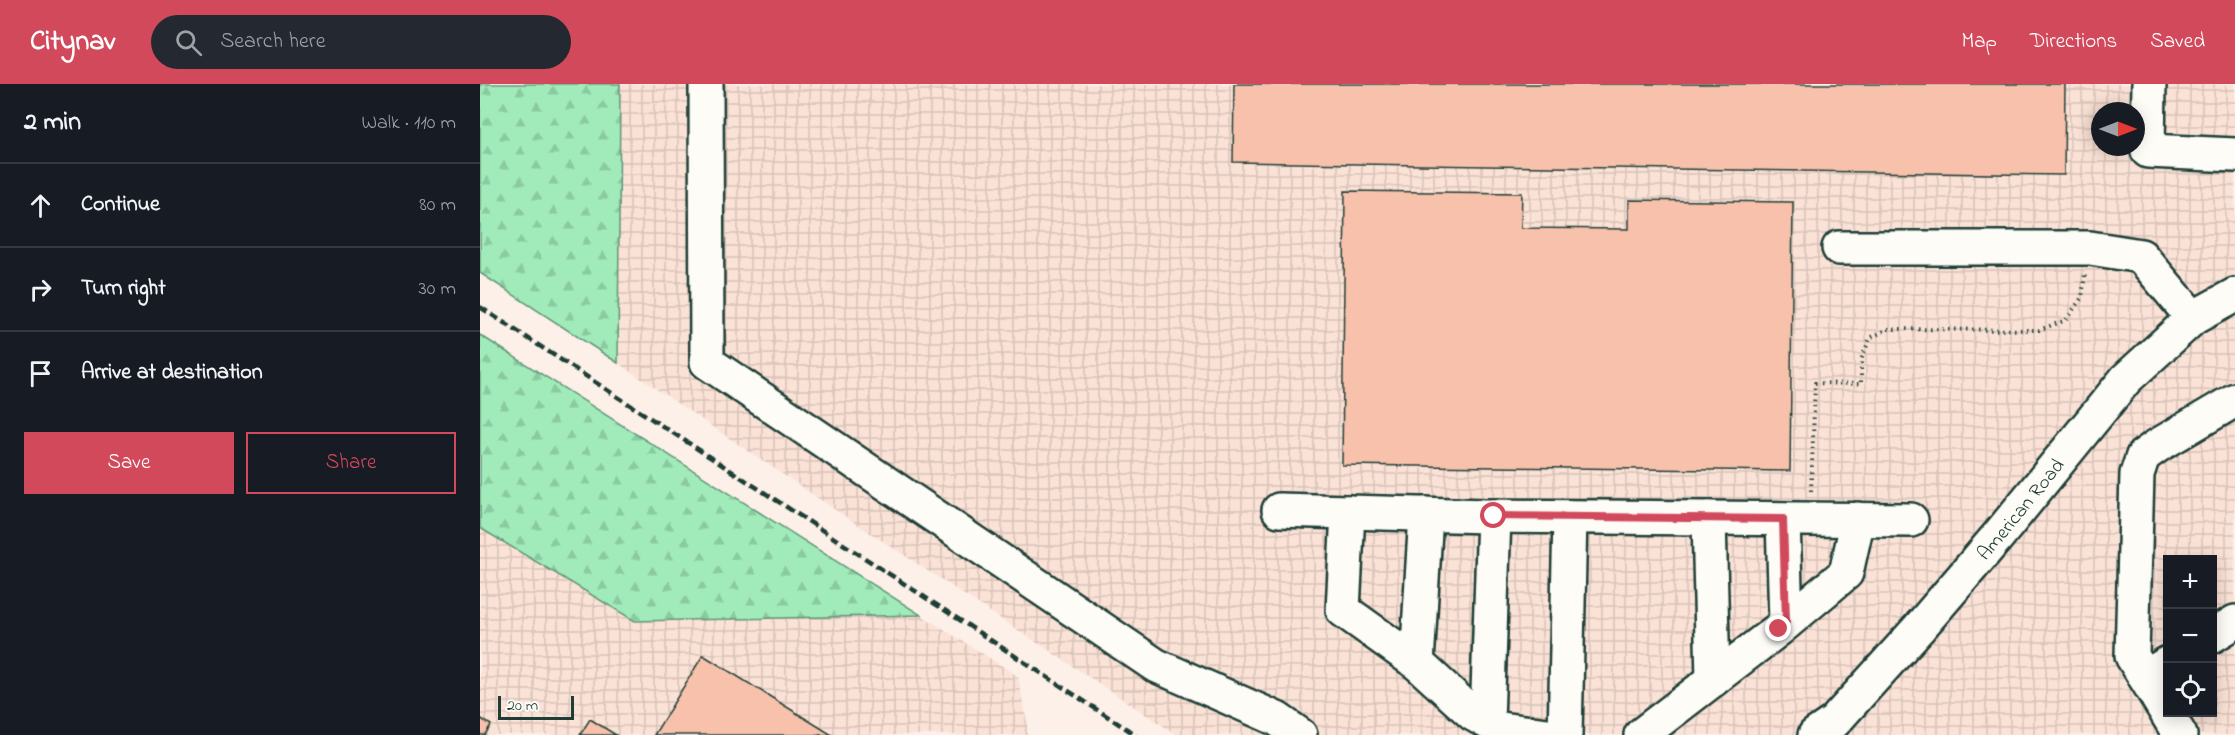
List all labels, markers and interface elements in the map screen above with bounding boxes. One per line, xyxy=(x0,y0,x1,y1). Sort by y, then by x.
search box xyxy=(151,15,571,69)
text: Citynav xyxy=(30,22,115,63)
icon: search xyxy=(172,26,205,59)
text: Search here xyxy=(220,26,326,58)
text: Map xyxy=(1961,27,1997,57)
text: Directions xyxy=(2030,27,2117,57)
text: Saved xyxy=(2150,27,2205,57)
north arrow xyxy=(2091,102,2145,156)
text: 2 min xyxy=(24,104,81,142)
text: Walk · 110 m xyxy=(361,109,456,138)
icon: ahead xyxy=(24,189,57,222)
text: Continue xyxy=(81,189,160,221)
text: 80 m xyxy=(419,191,456,220)
icon: right xyxy=(24,273,57,306)
text: Turn right xyxy=(81,273,166,305)
text: 30 m xyxy=(419,275,456,304)
icon: arrive xyxy=(24,357,57,390)
text: Arrive at destination xyxy=(81,357,263,389)
button: Save xyxy=(24,432,234,494)
button: Share xyxy=(246,432,456,494)
street label: American Road xyxy=(1971,453,2073,568)
route start xyxy=(1480,502,1506,528)
map controls xyxy=(2163,555,2217,717)
button: + xyxy=(2163,555,2217,609)
button: − xyxy=(2163,609,2217,663)
route end xyxy=(1765,615,1791,641)
button: locate xyxy=(2163,663,2217,717)
scale bar xyxy=(498,693,574,720)
text: 20 m xyxy=(507,694,538,718)

